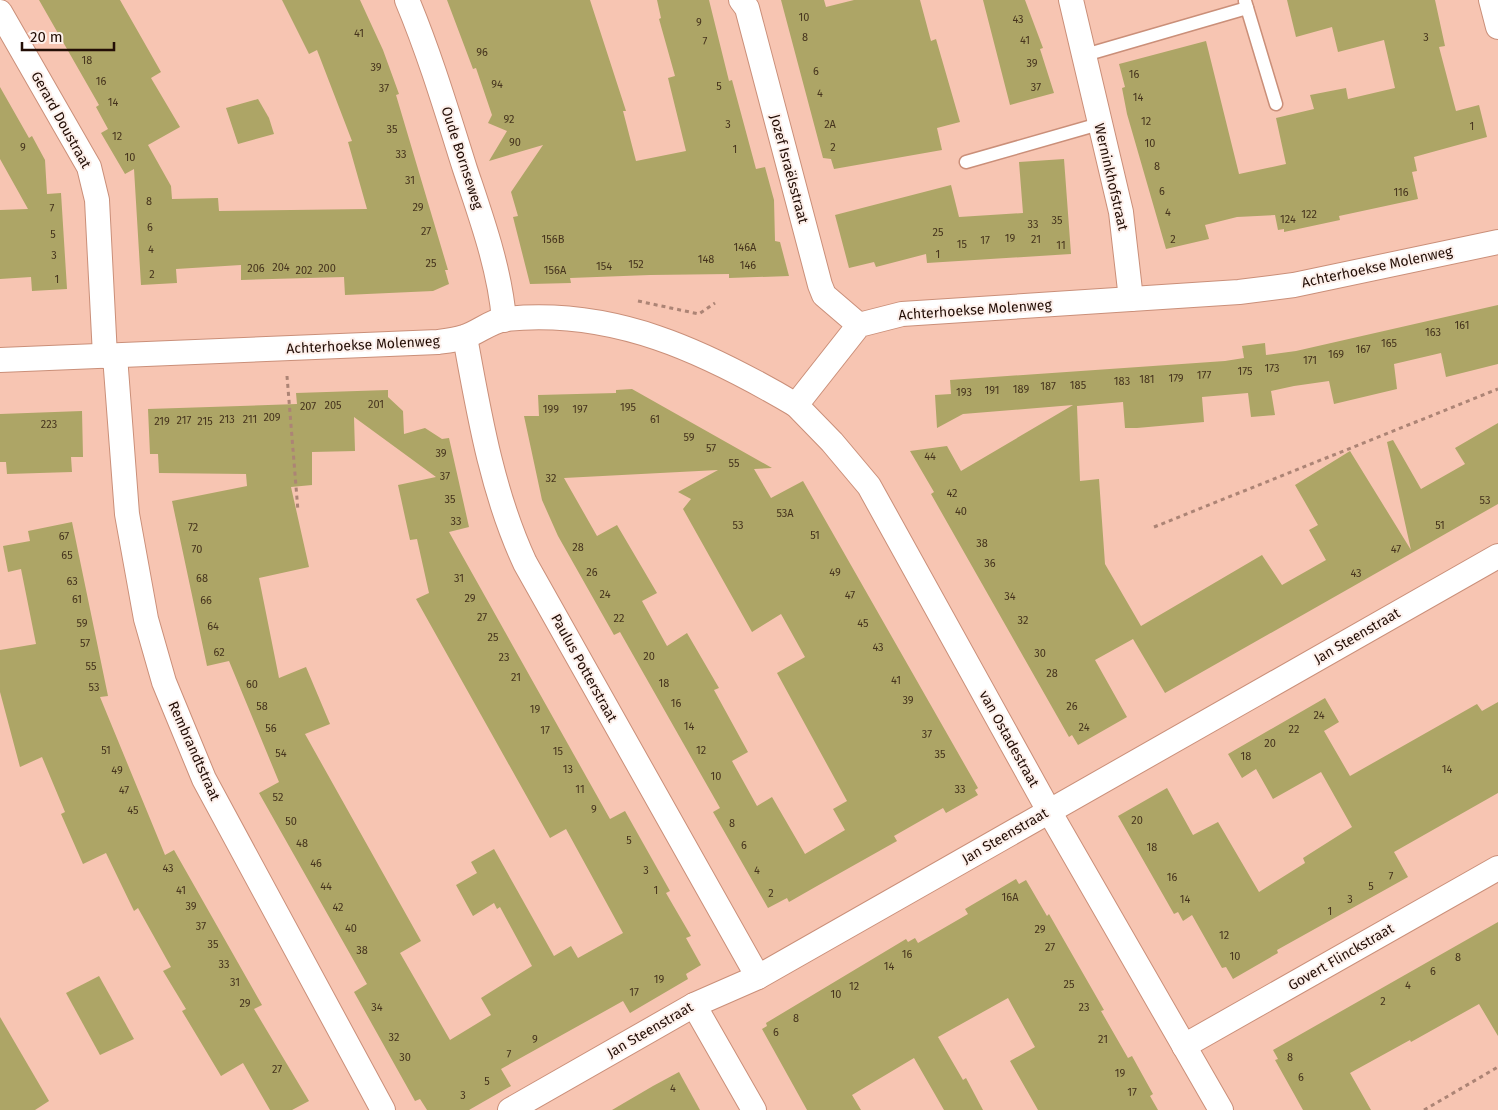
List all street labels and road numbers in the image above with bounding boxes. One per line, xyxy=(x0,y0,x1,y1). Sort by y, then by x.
street label: Gerard Doustraat xyxy=(27,69,95,172)
street label: Oude Bornseweg xyxy=(437,105,487,212)
street label: Jozef Israëlsstraat xyxy=(766,112,812,226)
street label: Werninkhofstraat xyxy=(1090,122,1132,233)
street label: Achterhoekse Molenweg xyxy=(1300,243,1455,291)
street label: Achterhoekse Molenweg xyxy=(898,296,1053,324)
street label: Achterhoekse Molenweg xyxy=(286,332,441,358)
street label: Jan Steenstraat xyxy=(1311,604,1404,667)
street label: Paulus Potterstraat xyxy=(547,611,621,726)
street label: van Ostadestraat xyxy=(975,688,1043,791)
street label: Rembrandtstraat xyxy=(164,699,224,804)
street label: Jan Steenstraat xyxy=(959,804,1052,867)
street label: Govert Flinckstraat xyxy=(1285,919,1398,994)
street label: Jan Steenstraat xyxy=(604,998,697,1061)

